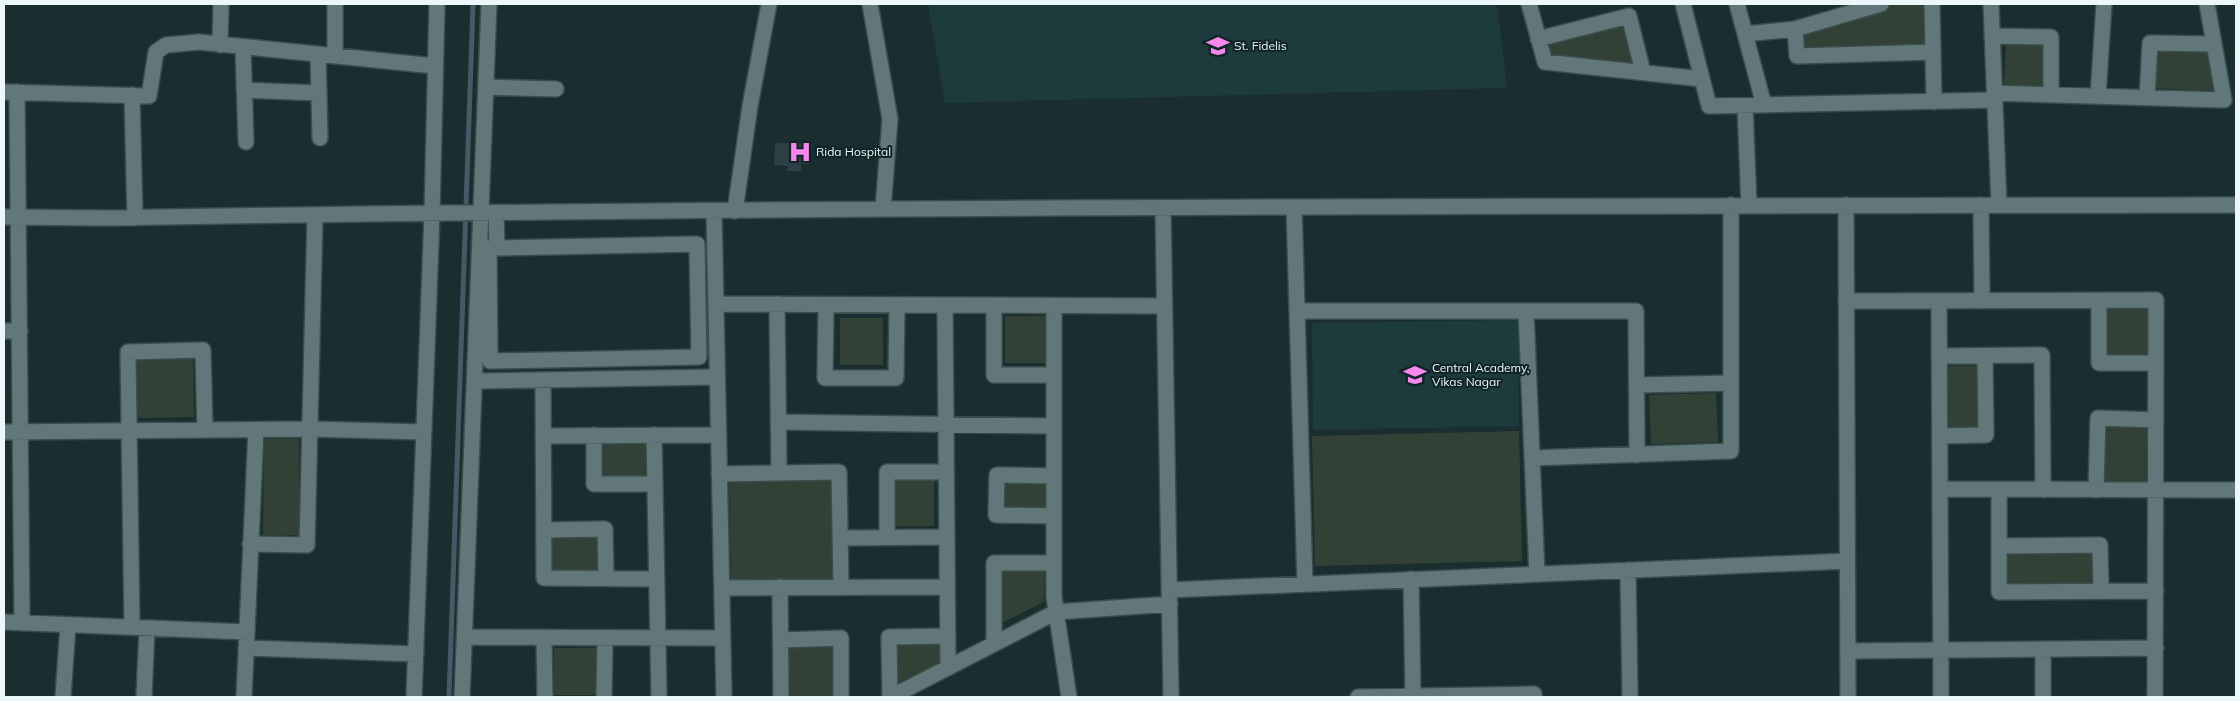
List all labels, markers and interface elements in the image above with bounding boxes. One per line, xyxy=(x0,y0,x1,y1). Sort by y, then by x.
school or university icon: St. Fidelis xyxy=(1205,33,1231,59)
place label: St. Fidelis xyxy=(1234,38,1287,53)
hospital icon: Rida Hospital xyxy=(787,139,813,165)
place label: Rida Hospital xyxy=(816,144,891,159)
place label: Central Academy, Vikas Nagar xyxy=(1432,360,1530,389)
school or university icon: Central Academy, Vikas Nagar xyxy=(1402,362,1428,388)

